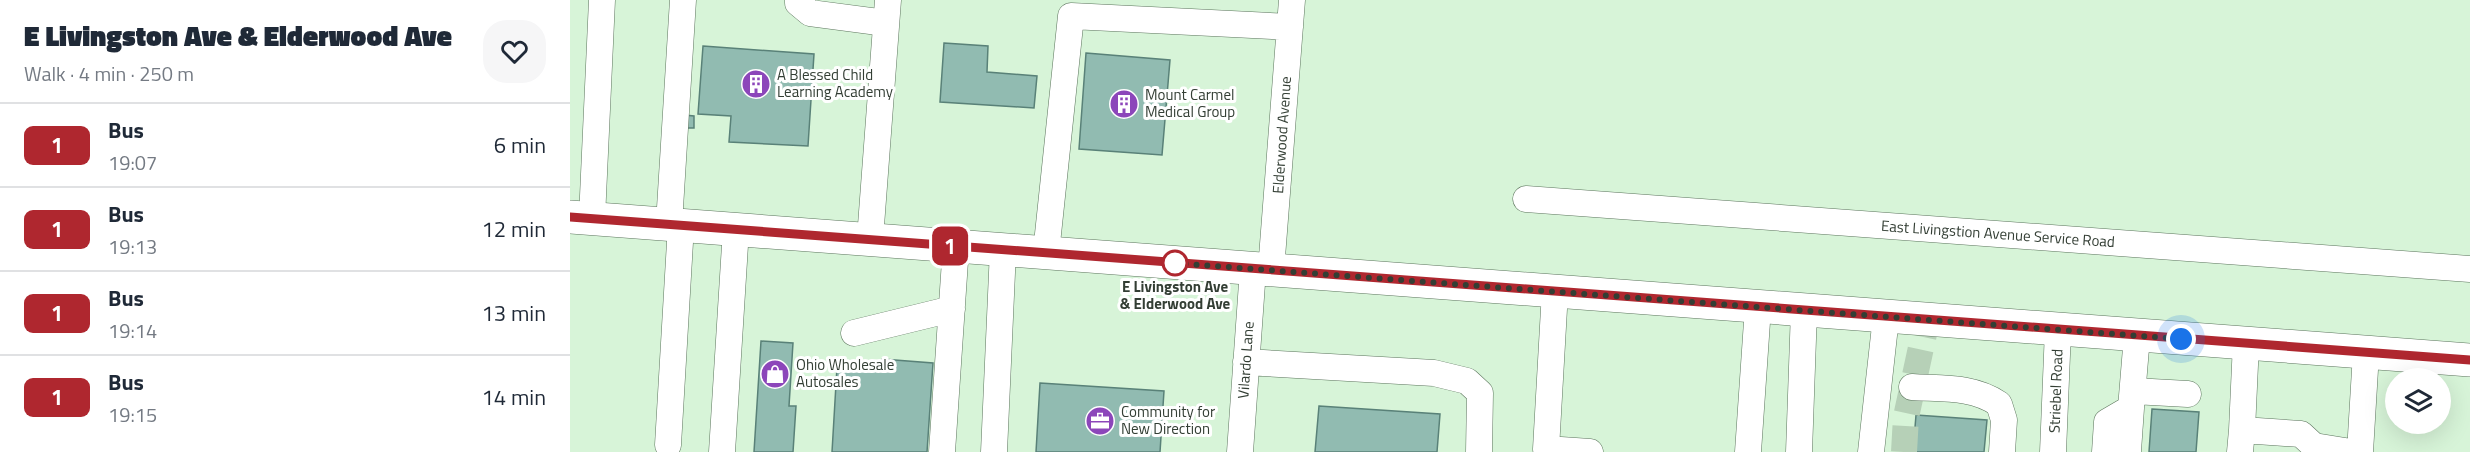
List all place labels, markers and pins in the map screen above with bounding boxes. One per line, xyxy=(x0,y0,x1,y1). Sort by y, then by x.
place label: A Blessed Child Learning Academy xyxy=(777,63,893,103)
building icon: A Blessed Child Learning Academy xyxy=(740,68,772,100)
place label: Mount Carmel Medical Group xyxy=(1145,83,1235,123)
building icon: Mount Carmel Medical Group xyxy=(1108,88,1140,120)
marker: E Livingston Ave & Elderwood Ave xyxy=(1162,250,1188,276)
place label: E Livingston Ave & Elderwood Ave xyxy=(1120,275,1231,315)
place label: Ohio Wholesale Autosales xyxy=(796,353,894,393)
shop icon: Ohio Wholesale Autosales xyxy=(759,358,791,390)
place label: Community for New Direction xyxy=(1121,400,1215,440)
office icon: Community for New Direction xyxy=(1084,405,1116,437)

